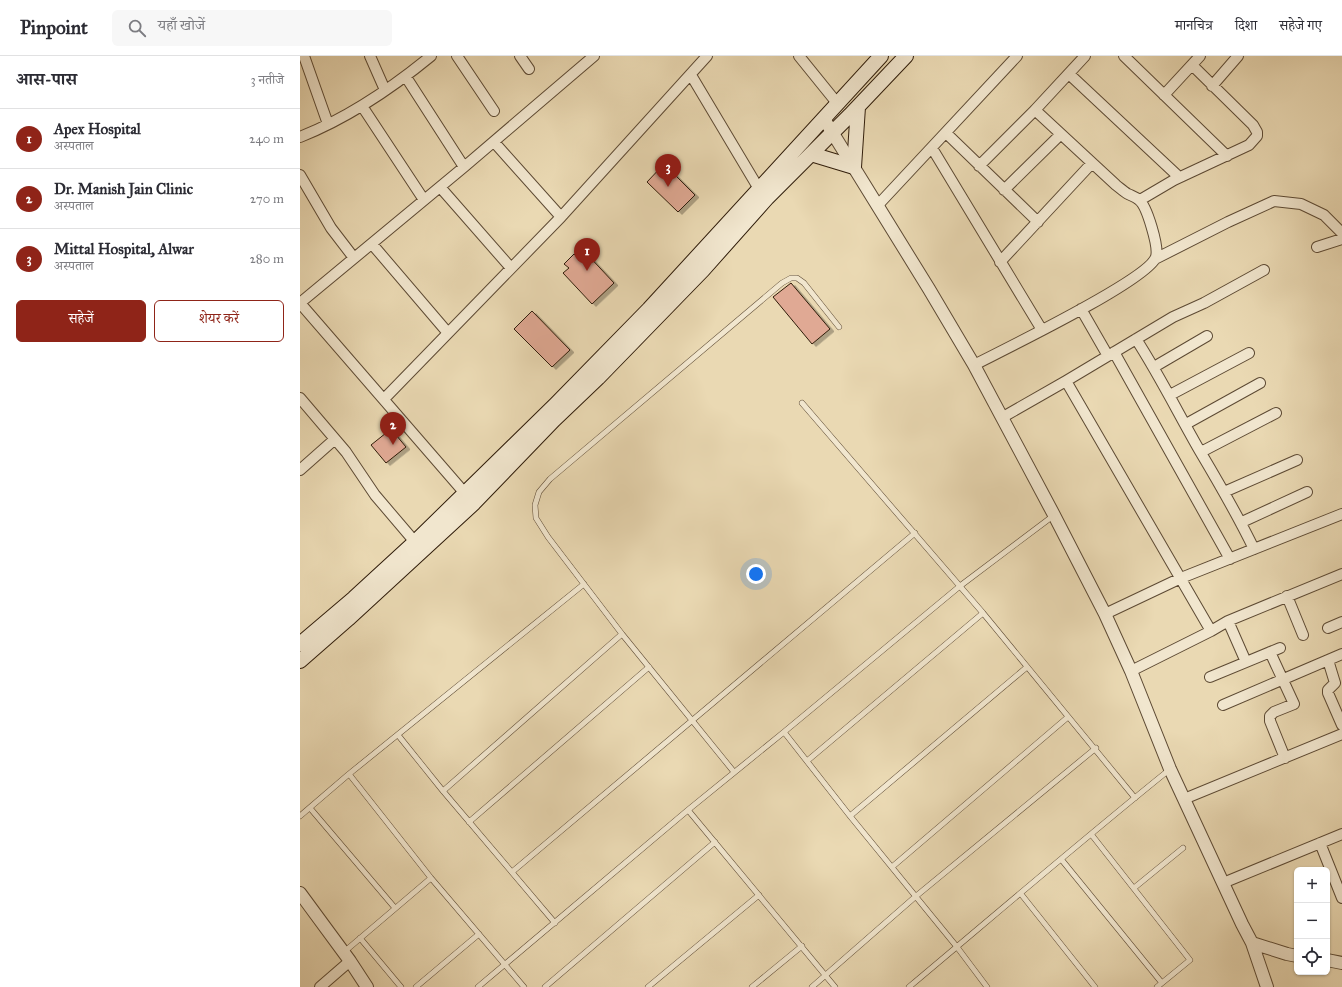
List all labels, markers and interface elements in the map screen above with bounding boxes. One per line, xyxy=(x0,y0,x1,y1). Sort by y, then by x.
search box xyxy=(112,10,392,46)
text: Pinpoint xyxy=(20,16,88,39)
text: यहाँ खोजें xyxy=(158,16,205,34)
icon: search xyxy=(126,17,148,39)
text: मानचित्र xyxy=(1175,17,1213,34)
text: दिशा xyxy=(1235,17,1257,34)
text: सहेजे गए xyxy=(1279,17,1322,34)
text: आस-पास xyxy=(16,69,77,90)
text: 3 नतीजे xyxy=(250,72,284,88)
text: Apex Hospital xyxy=(54,120,141,138)
text: 1 xyxy=(26,131,32,147)
text: 240 m xyxy=(249,131,284,147)
text: अस्पताल xyxy=(54,138,94,154)
pin: 3 xyxy=(655,154,681,187)
text: Dr. Manish Jain Clinic xyxy=(54,180,193,198)
text: 2 xyxy=(26,191,32,207)
text: 270 m xyxy=(250,191,284,207)
text: अस्पताल xyxy=(54,198,94,214)
pin: 1 xyxy=(574,238,600,271)
text: Mittal Hospital, Alwar xyxy=(54,240,194,258)
text: 3 xyxy=(26,251,32,267)
text: 280 m xyxy=(249,251,284,267)
text: अस्पताल xyxy=(54,258,94,274)
button: सहेजें xyxy=(16,300,146,342)
button: शेयर करें xyxy=(154,300,284,342)
pin: 2 xyxy=(380,412,406,445)
your location xyxy=(746,564,766,584)
map controls xyxy=(1294,867,1330,975)
button: + xyxy=(1294,867,1330,903)
button: − xyxy=(1294,903,1330,939)
button: locate xyxy=(1294,939,1330,975)

